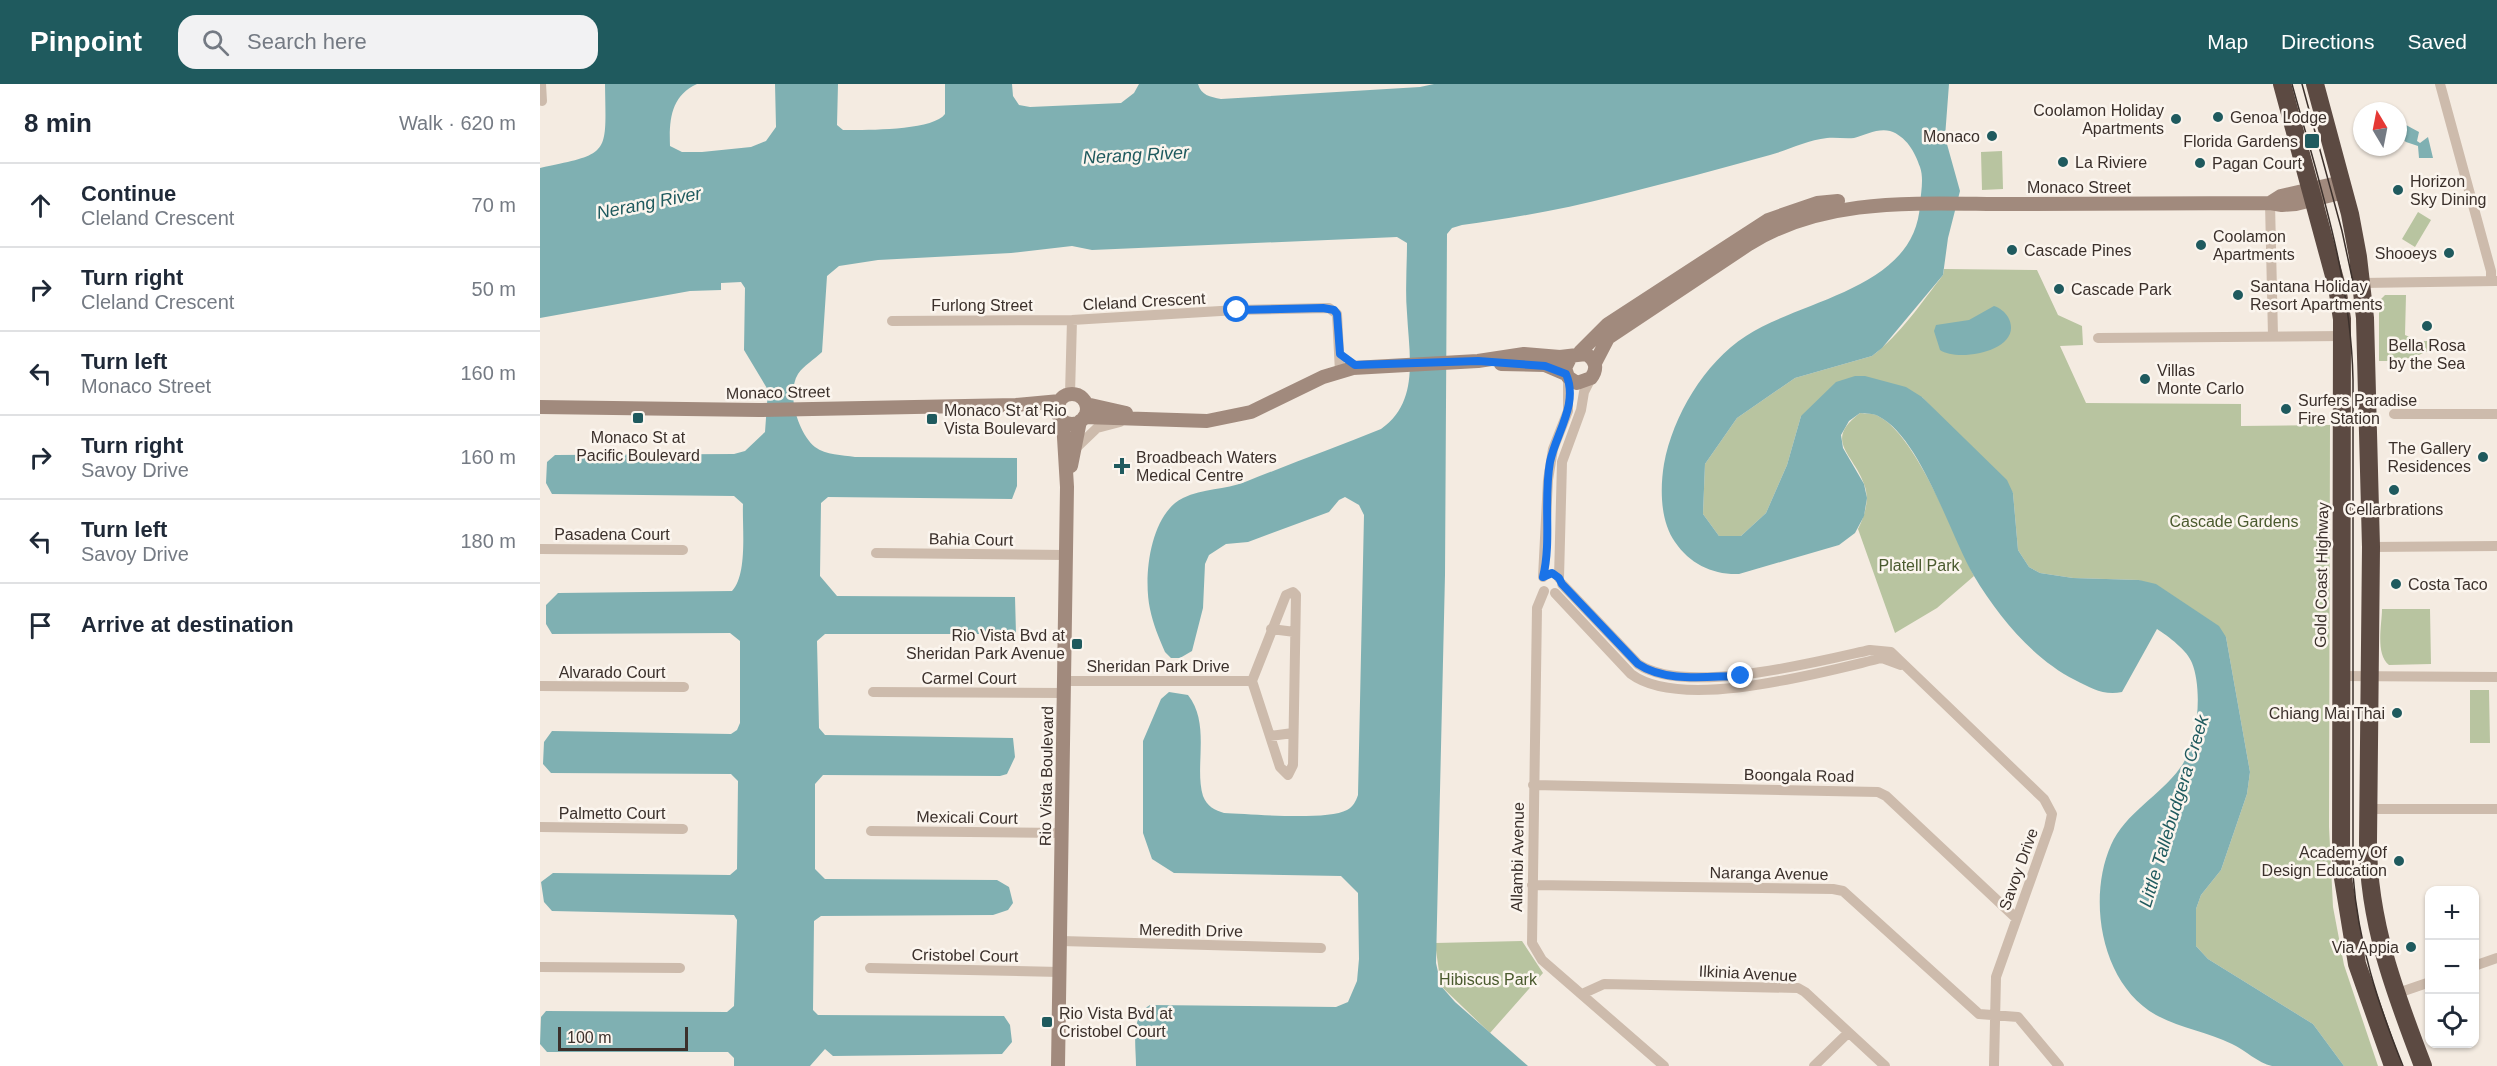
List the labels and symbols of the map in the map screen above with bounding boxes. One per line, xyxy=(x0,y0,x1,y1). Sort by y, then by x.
place label: Coolamon Holiday Apartments xyxy=(2033,102,2164,137)
north arrow xyxy=(2353,102,2407,156)
place label: Genoa Lodge xyxy=(2230,109,2327,126)
marker: Genoa Lodge xyxy=(2211,110,2225,124)
marker: Coolamon Holiday Apartments xyxy=(2169,112,2183,126)
place label: Monaco xyxy=(1923,128,1980,145)
marker: Monaco xyxy=(1985,129,1999,143)
marker: Florida Gardens xyxy=(2303,132,2321,150)
place label: Florida Gardens xyxy=(2183,133,2298,150)
water label: Nerang River xyxy=(1083,142,1190,168)
place label: La Riviere xyxy=(2075,154,2147,171)
marker: La Riviere xyxy=(2056,155,2070,169)
place label: Pagan Court xyxy=(2212,155,2302,172)
marker: Pagan Court xyxy=(2193,156,2207,170)
place label: Horizon Sky Dining xyxy=(2410,173,2486,208)
street label: Monaco Street xyxy=(2027,179,2132,196)
water label: Nerang River xyxy=(595,183,704,223)
marker: Horizon Sky Dining xyxy=(2391,183,2405,197)
place label: Coolamon Apartments xyxy=(2213,228,2295,263)
marker: Coolamon Apartments xyxy=(2194,238,2208,252)
place label: Cascade Pines xyxy=(2024,242,2132,259)
marker: Cascade Pines xyxy=(2005,243,2019,257)
place label: Shooeys xyxy=(2375,245,2437,262)
marker: Shooeys xyxy=(2442,246,2456,260)
place label: Santana Holiday Resort Apartments xyxy=(2250,278,2383,313)
place label: Cascade Park xyxy=(2071,281,2172,298)
marker: Cascade Park xyxy=(2052,282,2066,296)
marker: Santana Holiday Resort Apartments xyxy=(2231,288,2245,302)
street label: Cleland Crescent xyxy=(1082,290,1206,313)
route start xyxy=(1223,296,1249,322)
street label: Furlong Street xyxy=(931,297,1033,314)
marker: Bella Rosa by the Sea xyxy=(2420,319,2434,333)
place label: Bella Rosa by the Sea xyxy=(2388,337,2466,372)
place label: Villas Monte Carlo xyxy=(2157,362,2244,397)
marker: Villas Monte Carlo xyxy=(2138,372,2152,386)
street label: Monaco Street xyxy=(726,383,831,402)
place label: Surfers Paradise Fire Station xyxy=(2298,392,2417,427)
place label: Monaco St at Rio Vista Boulevard xyxy=(944,402,1067,437)
marker: Surfers Paradise Fire Station xyxy=(2279,402,2293,416)
marker: Monaco St at Pacific Boulevard xyxy=(631,411,645,425)
marker: Monaco St at Rio Vista Boulevard xyxy=(925,412,939,426)
place label: Monaco St at Pacific Boulevard xyxy=(576,429,700,464)
place label: The Gallery Residences xyxy=(2387,440,2471,475)
place label: Broadbeach Waters Medical Centre xyxy=(1136,449,1277,484)
marker: The Gallery Residences xyxy=(2476,450,2490,464)
marker: Broadbeach Waters Medical Centre xyxy=(1113,457,1131,475)
marker: Cellarbrations xyxy=(2387,483,2401,497)
place label: Cellarbrations xyxy=(2345,501,2443,518)
street label: Gold Coast Highway xyxy=(2312,502,2331,648)
park label: Cascade Gardens xyxy=(2170,513,2298,530)
street label: Pasadena Court xyxy=(554,526,670,543)
street label: Bahia Court xyxy=(929,530,1014,549)
park label: Platell Park xyxy=(1879,557,1960,574)
place label: Costa Taco xyxy=(2408,576,2488,593)
marker: Costa Taco xyxy=(2389,577,2403,591)
place label: Rio Vista Bvd at Sheridan Park Avenue xyxy=(906,627,1066,662)
marker: Rio Vista Bvd at Sheridan Park Avenue xyxy=(1070,637,1084,651)
street label: Sheridan Park Drive xyxy=(1086,658,1230,675)
route end xyxy=(1727,662,1753,688)
street label: Alvarado Court xyxy=(559,664,666,681)
street label: Carmel Court xyxy=(921,670,1017,687)
place label: Chiang Mai Thai xyxy=(2269,705,2385,722)
street label: Rio Vista Boulevard xyxy=(1037,706,1056,846)
marker: Chiang Mai Thai xyxy=(2390,706,2404,720)
water label: Little Tallebudgera Creek xyxy=(2135,712,2213,909)
street label: Boongala Road xyxy=(1744,766,1854,785)
street label: Allambi Avenue xyxy=(1508,802,1527,912)
street label: Palmetto Court xyxy=(559,805,666,822)
street label: Mexicali Court xyxy=(916,808,1018,827)
street label: Savoy Drive xyxy=(1996,826,2041,913)
place label: Academy Of Design Education xyxy=(2262,844,2388,879)
marker: Academy Of Design Education xyxy=(2392,854,2406,868)
street label: Naranga Avenue xyxy=(1709,864,1829,883)
street label: Meredith Drive xyxy=(1139,921,1243,940)
place label: Via Appia xyxy=(2332,939,2399,956)
marker: Via Appia xyxy=(2404,940,2418,954)
street label: Cristobel Court xyxy=(911,946,1019,965)
street label: Ilkinia Avenue xyxy=(1698,962,1798,985)
park label: Hibiscus Park xyxy=(1439,971,1538,988)
place label: Rio Vista Bvd at Cristobel Court xyxy=(1059,1005,1173,1040)
marker: Rio Vista Bvd at Cristobel Court xyxy=(1040,1015,1054,1029)
scale bar xyxy=(558,1024,688,1052)

